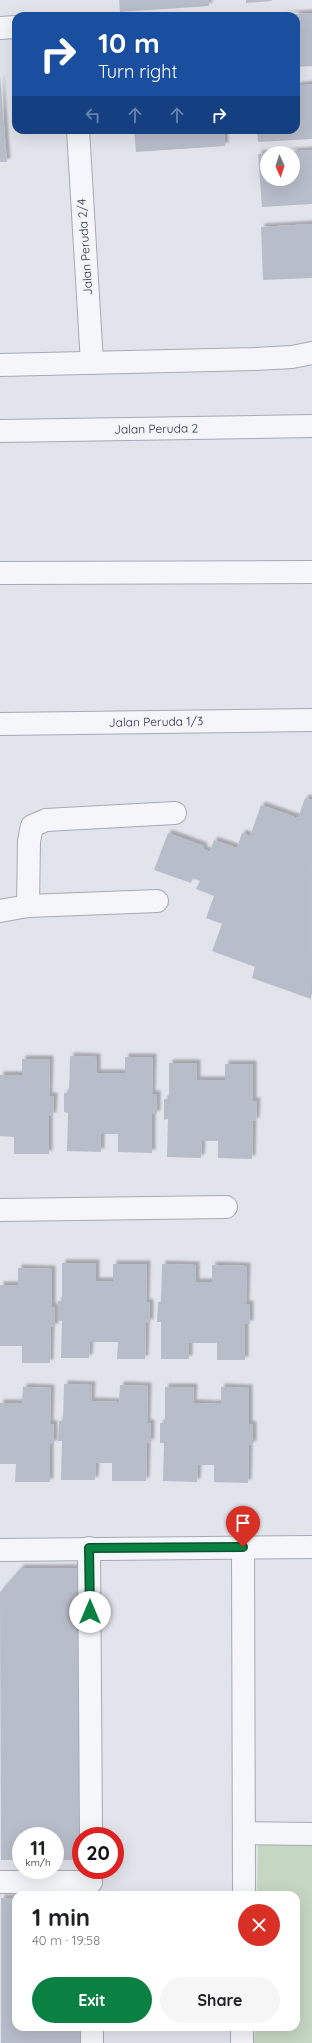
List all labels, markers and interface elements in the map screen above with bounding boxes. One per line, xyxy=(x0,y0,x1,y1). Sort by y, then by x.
text: 10 m xyxy=(98,25,160,60)
icon: right xyxy=(32,28,84,80)
text: Turn right xyxy=(98,60,178,83)
icon: left xyxy=(82,104,104,126)
icon: ahead xyxy=(124,104,146,126)
icon: ahead xyxy=(166,104,188,126)
icon: right xyxy=(208,104,230,126)
north arrow xyxy=(260,146,300,186)
map controls xyxy=(260,146,300,186)
street label: Jalan Peruda 2/4 xyxy=(74,198,95,296)
street label: Jalan Peruda 2 xyxy=(114,420,199,437)
street label: Jalan Peruda 1/3 xyxy=(109,713,203,730)
pin xyxy=(226,1506,260,1547)
icon: arrive xyxy=(232,1512,254,1534)
position arrow xyxy=(69,1591,111,1633)
speed limit sign: 20 xyxy=(72,1827,124,1879)
text: 11 xyxy=(30,1835,46,1860)
text: km/h xyxy=(25,1856,51,1869)
text: 1 min xyxy=(32,1902,90,1932)
button: close xyxy=(238,1904,280,1946)
text: 40 m · 19:58 xyxy=(32,1932,100,1948)
button: Exit xyxy=(32,1977,152,2023)
button: Share xyxy=(160,1977,280,2023)

